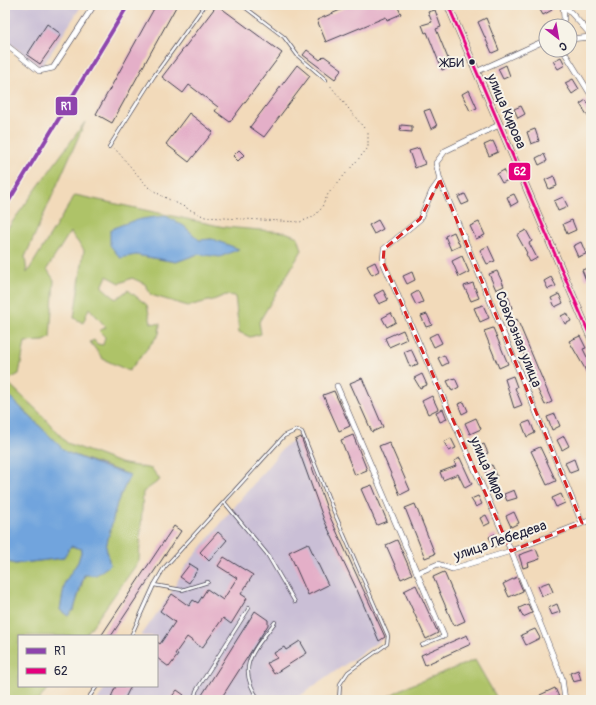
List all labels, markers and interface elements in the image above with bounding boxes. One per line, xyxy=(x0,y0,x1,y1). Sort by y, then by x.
north arrow xyxy=(538,18,578,58)
text: С xyxy=(556,39,569,54)
place label: ЖБИ xyxy=(439,55,464,71)
marker: ЖБИ xyxy=(467,57,477,67)
street label: улица Кирова xyxy=(483,70,530,151)
line badge: R1 xyxy=(55,96,78,116)
text: R1 xyxy=(61,100,71,113)
line badge: 62 xyxy=(508,162,531,181)
text: 62 xyxy=(514,165,526,178)
street label: Совхозная улица xyxy=(491,289,546,390)
street label: улица Мира xyxy=(466,433,509,502)
street label: улица Лебедева xyxy=(451,517,549,565)
legend xyxy=(18,635,158,687)
text: R1 xyxy=(54,644,66,659)
text: 62 xyxy=(54,664,68,679)

